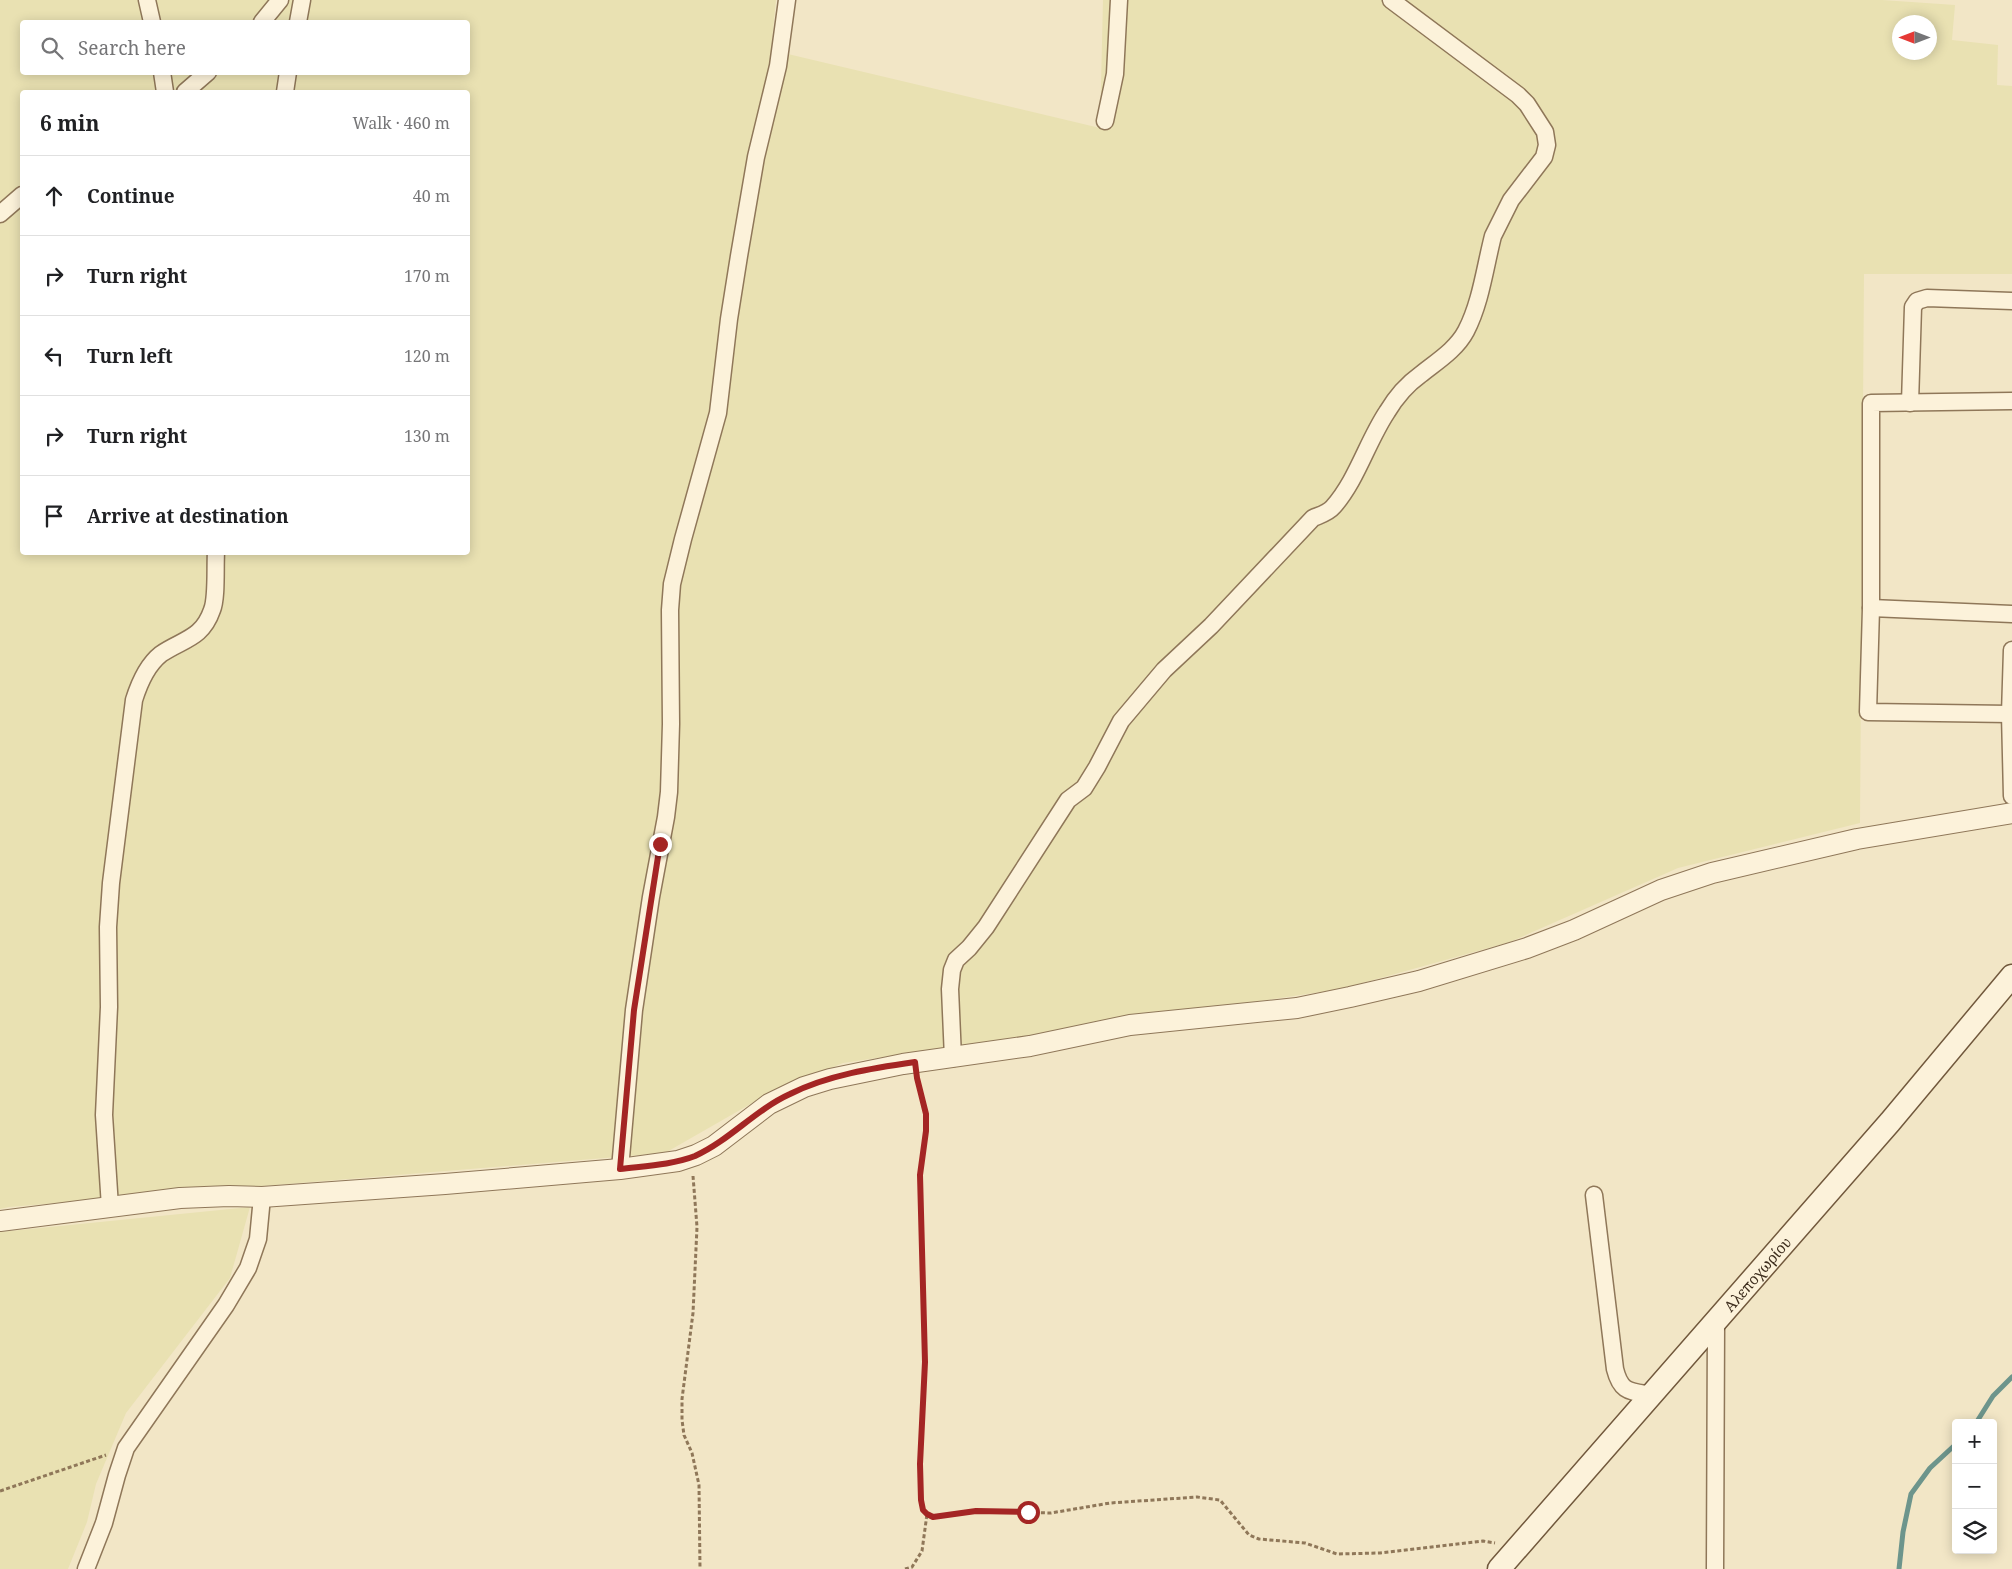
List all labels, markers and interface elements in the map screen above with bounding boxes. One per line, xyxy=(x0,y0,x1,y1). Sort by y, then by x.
north arrow xyxy=(1892,15,1937,60)
search box xyxy=(20,20,470,75)
icon: search xyxy=(38,34,66,62)
text: Search here xyxy=(78,35,186,61)
text: 6 min xyxy=(40,109,99,137)
text: Walk · 460 m xyxy=(353,112,450,134)
icon: ahead xyxy=(40,182,68,210)
text: Continue xyxy=(87,183,175,209)
text: 40 m xyxy=(413,185,450,207)
icon: right xyxy=(40,262,68,290)
text: Turn right xyxy=(87,263,187,289)
text: 170 m xyxy=(404,265,450,287)
icon: left xyxy=(40,342,68,370)
text: Turn left xyxy=(87,343,173,369)
text: 120 m xyxy=(404,345,450,367)
icon: right xyxy=(40,422,68,450)
text: Turn right xyxy=(87,423,187,449)
text: 130 m xyxy=(404,425,450,447)
icon: arrive xyxy=(40,502,68,530)
text: Arrive at destination xyxy=(87,503,289,529)
route end xyxy=(649,833,672,856)
street label: Αλεποχωρίου xyxy=(1719,1232,1795,1316)
map controls xyxy=(1952,1419,1997,1554)
button: + xyxy=(1952,1419,1997,1464)
button: − xyxy=(1952,1464,1997,1509)
route start xyxy=(1017,1501,1040,1524)
button: layers xyxy=(1952,1509,1997,1554)

